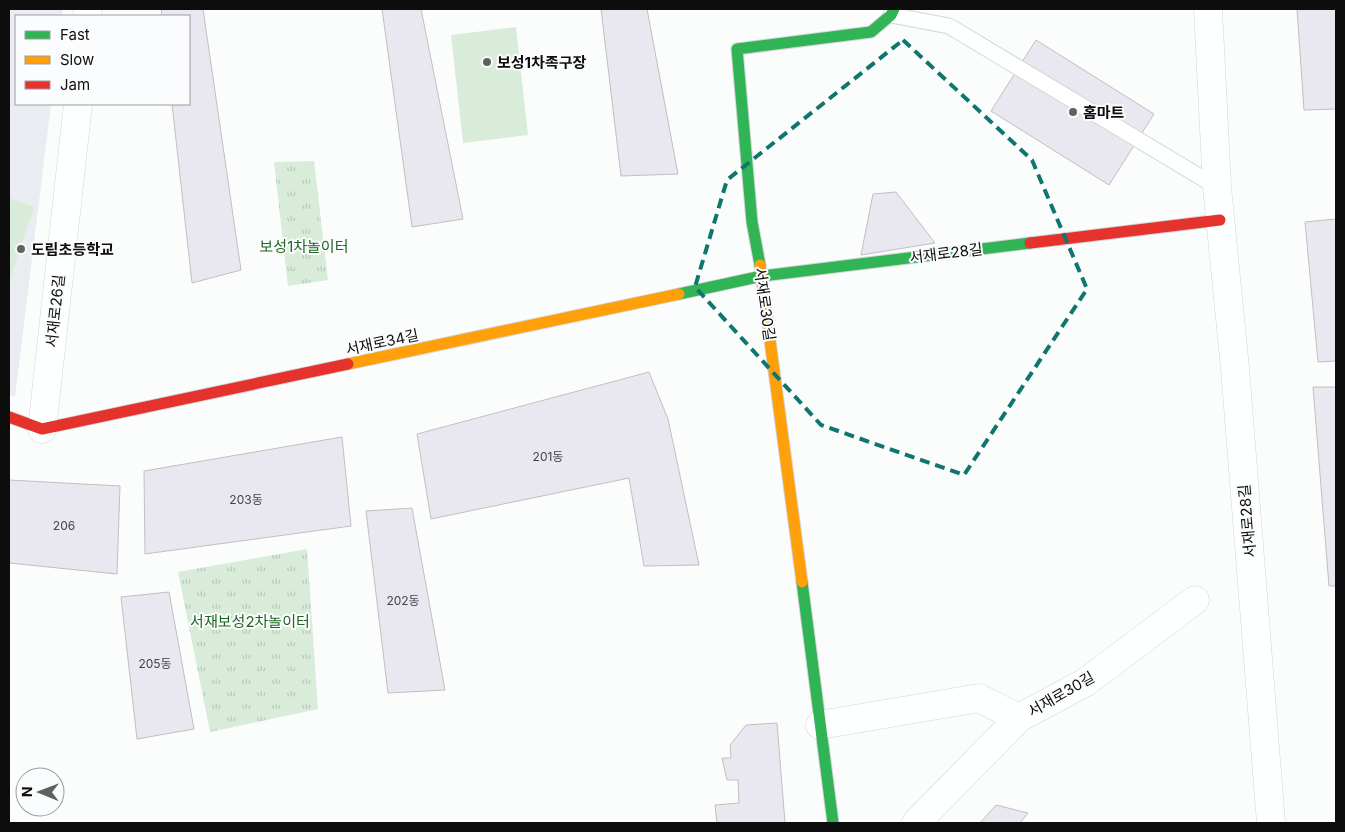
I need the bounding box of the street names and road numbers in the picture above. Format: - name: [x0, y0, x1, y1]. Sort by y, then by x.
- street label: 서재로28길: [908, 239, 984, 267]
- street label: 서재로30길: [750, 266, 780, 342]
- street label: 서재로26길: [42, 273, 68, 349]
- street label: 서재로34길: [344, 325, 420, 359]
- street label: 서재로28길: [1234, 483, 1260, 559]
- street label: 서재로30길: [1024, 667, 1098, 721]

